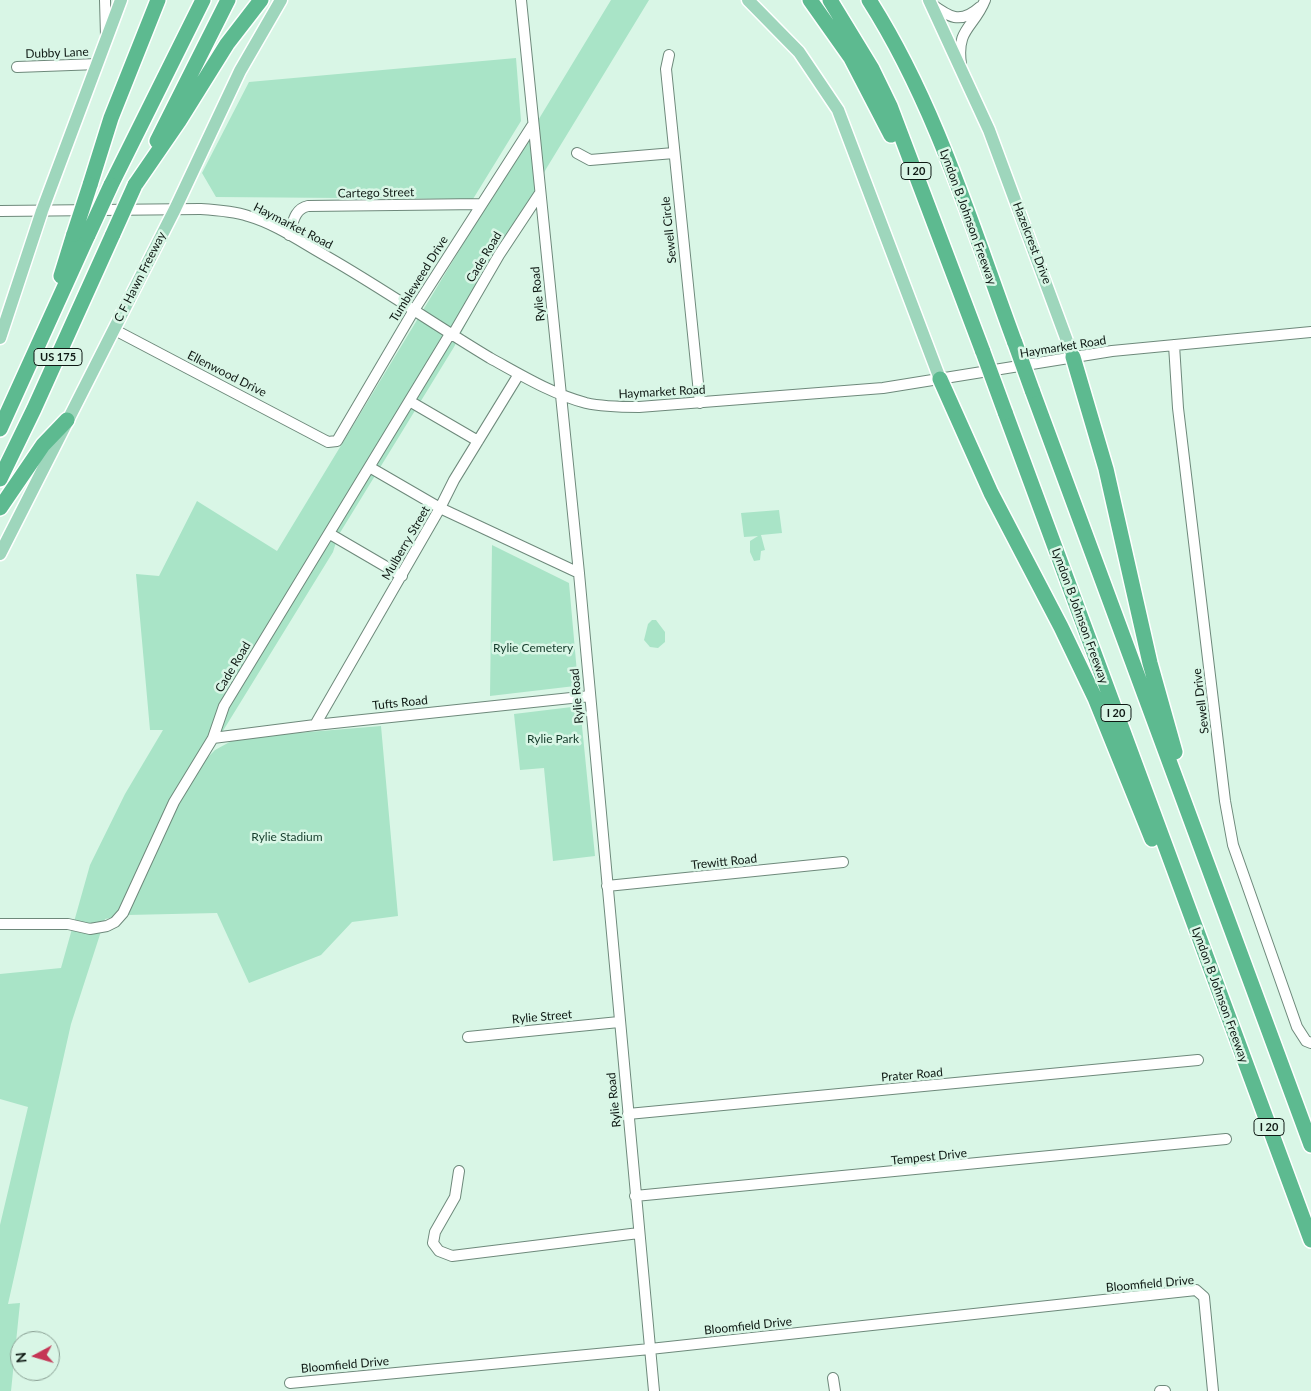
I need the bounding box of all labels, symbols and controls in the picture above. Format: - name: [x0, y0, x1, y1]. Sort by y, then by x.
- street label: Dubby Lane: [25, 45, 89, 61]
- street label: Lyndon B Johnson Freeway: [937, 147, 999, 287]
- road number: I 20: [901, 162, 931, 180]
- street label: Cartego Street: [338, 185, 414, 201]
- street label: Sewell Circle: [658, 196, 680, 264]
- street label: Haymarket Road: [251, 200, 335, 252]
- street label: Hazelcrest Drive: [1010, 200, 1054, 286]
- street label: C F Hawn Freeway: [111, 229, 169, 325]
- street label: Cade Road: [463, 229, 505, 285]
- street label: Tumbleweed Drive: [387, 233, 451, 325]
- street label: Rylie Road: [528, 266, 548, 322]
- street label: Haymarket Road: [1019, 333, 1107, 361]
- road number: US 175: [34, 348, 82, 366]
- street label: Ellenwood Drive: [185, 348, 269, 400]
- street label: Haymarket Road: [618, 383, 706, 401]
- street label: Mulberry Street: [379, 503, 433, 583]
- street label: Lyndon B Johnson Freeway: [1049, 546, 1111, 686]
- street label: Cade Road: [212, 639, 254, 695]
- park label: Rylie Cemetery: [493, 641, 573, 655]
- street label: Sewell Drive: [1190, 667, 1212, 735]
- street label: Rylie Road: [567, 668, 587, 724]
- street label: Tufts Road: [372, 693, 428, 713]
- road number: I 20: [1101, 704, 1131, 721]
- park label: Rylie Park: [527, 732, 579, 746]
- park label: Rylie Stadium: [251, 830, 323, 844]
- street label: Trewitt Road: [690, 851, 758, 873]
- street label: Lyndon B Johnson Freeway: [1189, 925, 1251, 1065]
- street label: Rylie Street: [511, 1007, 573, 1027]
- street label: Prater Road: [881, 1065, 943, 1085]
- street label: Rylie Road: [604, 1072, 624, 1128]
- road number: I 20: [1254, 1118, 1284, 1136]
- street label: Tempest Drive: [890, 1146, 968, 1168]
- street label: Bloomfield Drive: [1105, 1273, 1195, 1295]
- street label: Bloomfield Drive: [703, 1314, 793, 1338]
- north arrow: [10, 1331, 60, 1381]
- text: N: [12, 1351, 30, 1364]
- street label: Bloomfield Drive: [300, 1354, 390, 1376]

